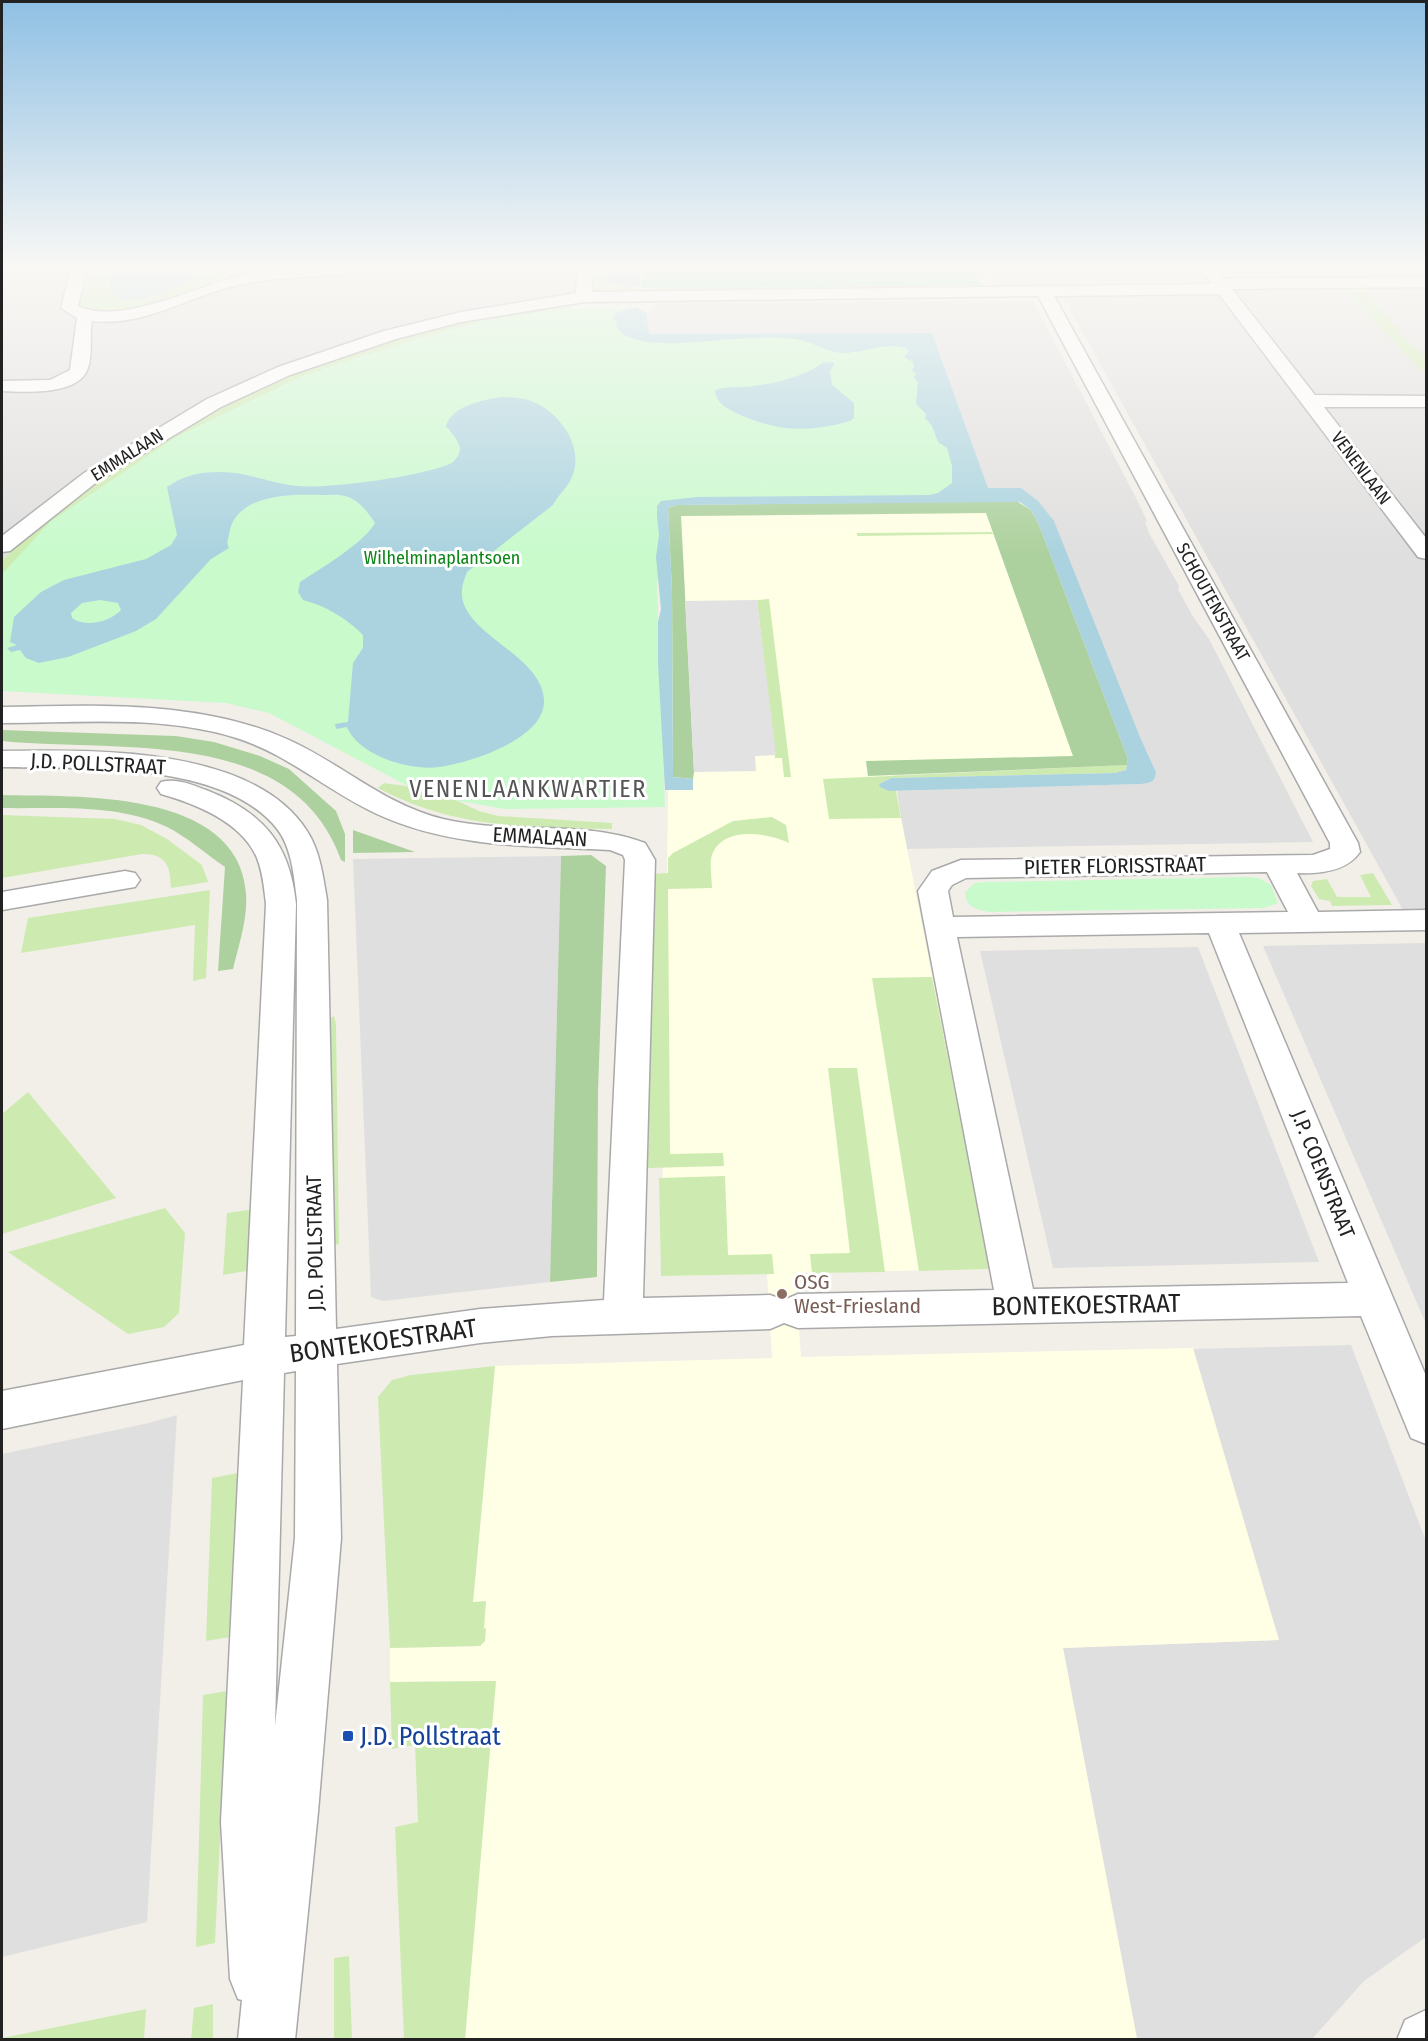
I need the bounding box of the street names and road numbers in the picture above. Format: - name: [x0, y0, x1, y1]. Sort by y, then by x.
- street label: EMMALAAN: [87, 424, 167, 486]
- street label: VENENLAAN: [1326, 427, 1396, 509]
- street label: SCHOUTENSTRAAT: [1171, 539, 1255, 665]
- street label: J.D. POLLSTRAAT: [30, 747, 167, 781]
- street label: EMMALAAN: [492, 822, 588, 852]
- street label: PIETER FLORISSTRAAT: [1024, 851, 1207, 881]
- street label: J.P. COENSTRAAT: [1285, 1106, 1361, 1242]
- street label: J.D. POLLSTRAAT: [301, 1175, 329, 1311]
- street label: BONTEKOESTRAAT: [991, 1288, 1181, 1322]
- street label: BONTEKOESTRAAT: [287, 1313, 479, 1369]

